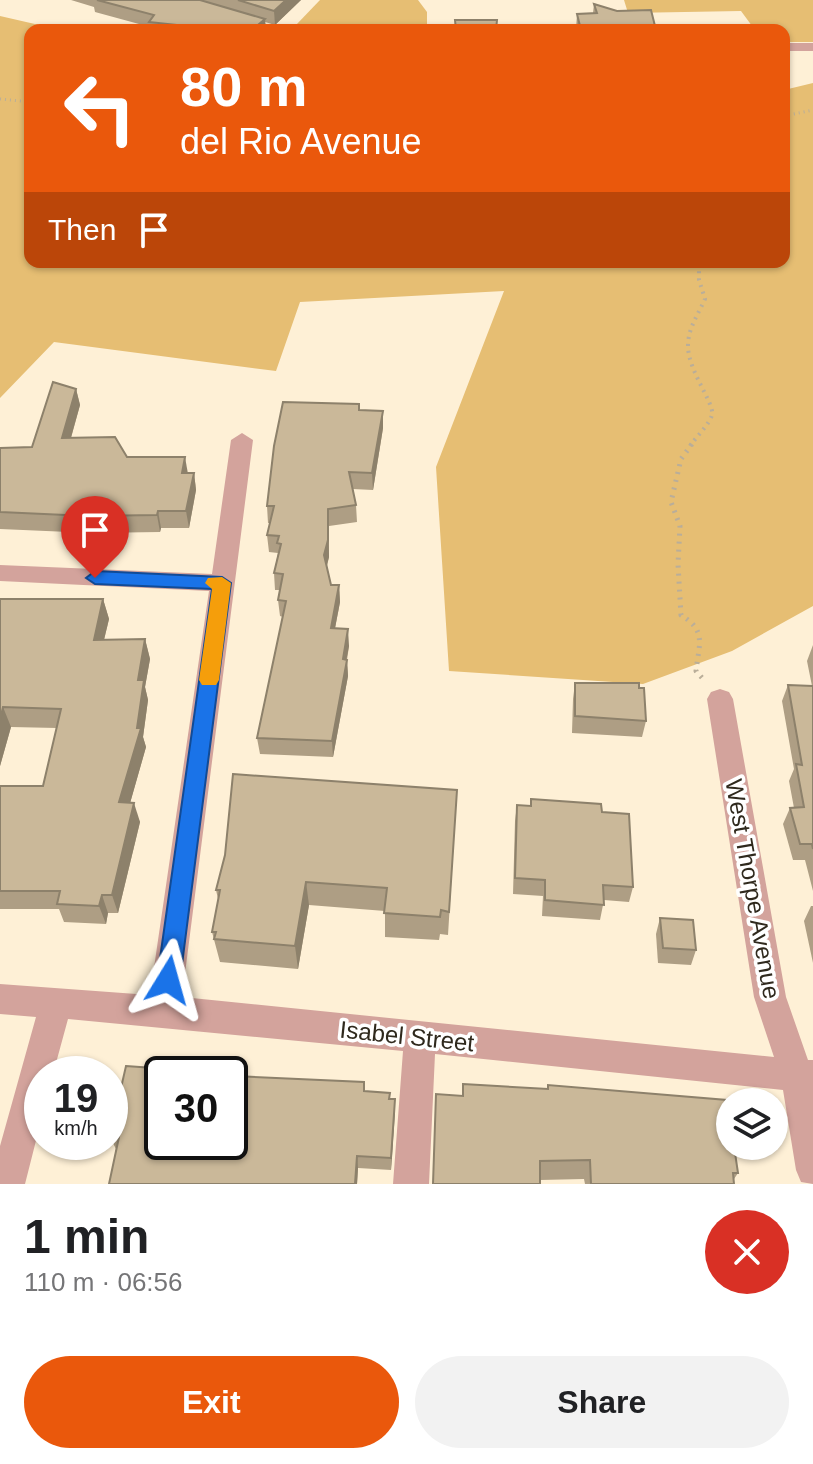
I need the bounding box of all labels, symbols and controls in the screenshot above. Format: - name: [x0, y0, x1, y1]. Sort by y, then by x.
- text: 80 m: [180, 55, 308, 118]
- icon: left: [48, 56, 152, 160]
- text: del Rio Avenue: [180, 121, 422, 162]
- icon: arrive: [132, 208, 176, 252]
- text: Then: [48, 213, 116, 246]
- pin: [61, 496, 129, 578]
- icon: arrive: [73, 508, 117, 552]
- street label: West Thorpe Avenue: [720, 777, 786, 1001]
- position arrow: [126, 938, 210, 1022]
- street label: Isabel Street: [339, 1016, 476, 1057]
- speed limit sign: 30: [144, 1056, 248, 1160]
- text: 19: [54, 1076, 98, 1120]
- map controls: [716, 1088, 788, 1160]
- button: layers: [716, 1088, 788, 1160]
- text: km/h: [54, 1117, 98, 1139]
- text: 1 min: [24, 1210, 149, 1263]
- button: close: [705, 1210, 789, 1294]
- text: 110 m · 06:56: [24, 1267, 183, 1297]
- button: Exit: [24, 1356, 399, 1448]
- button: Share: [415, 1356, 789, 1448]

